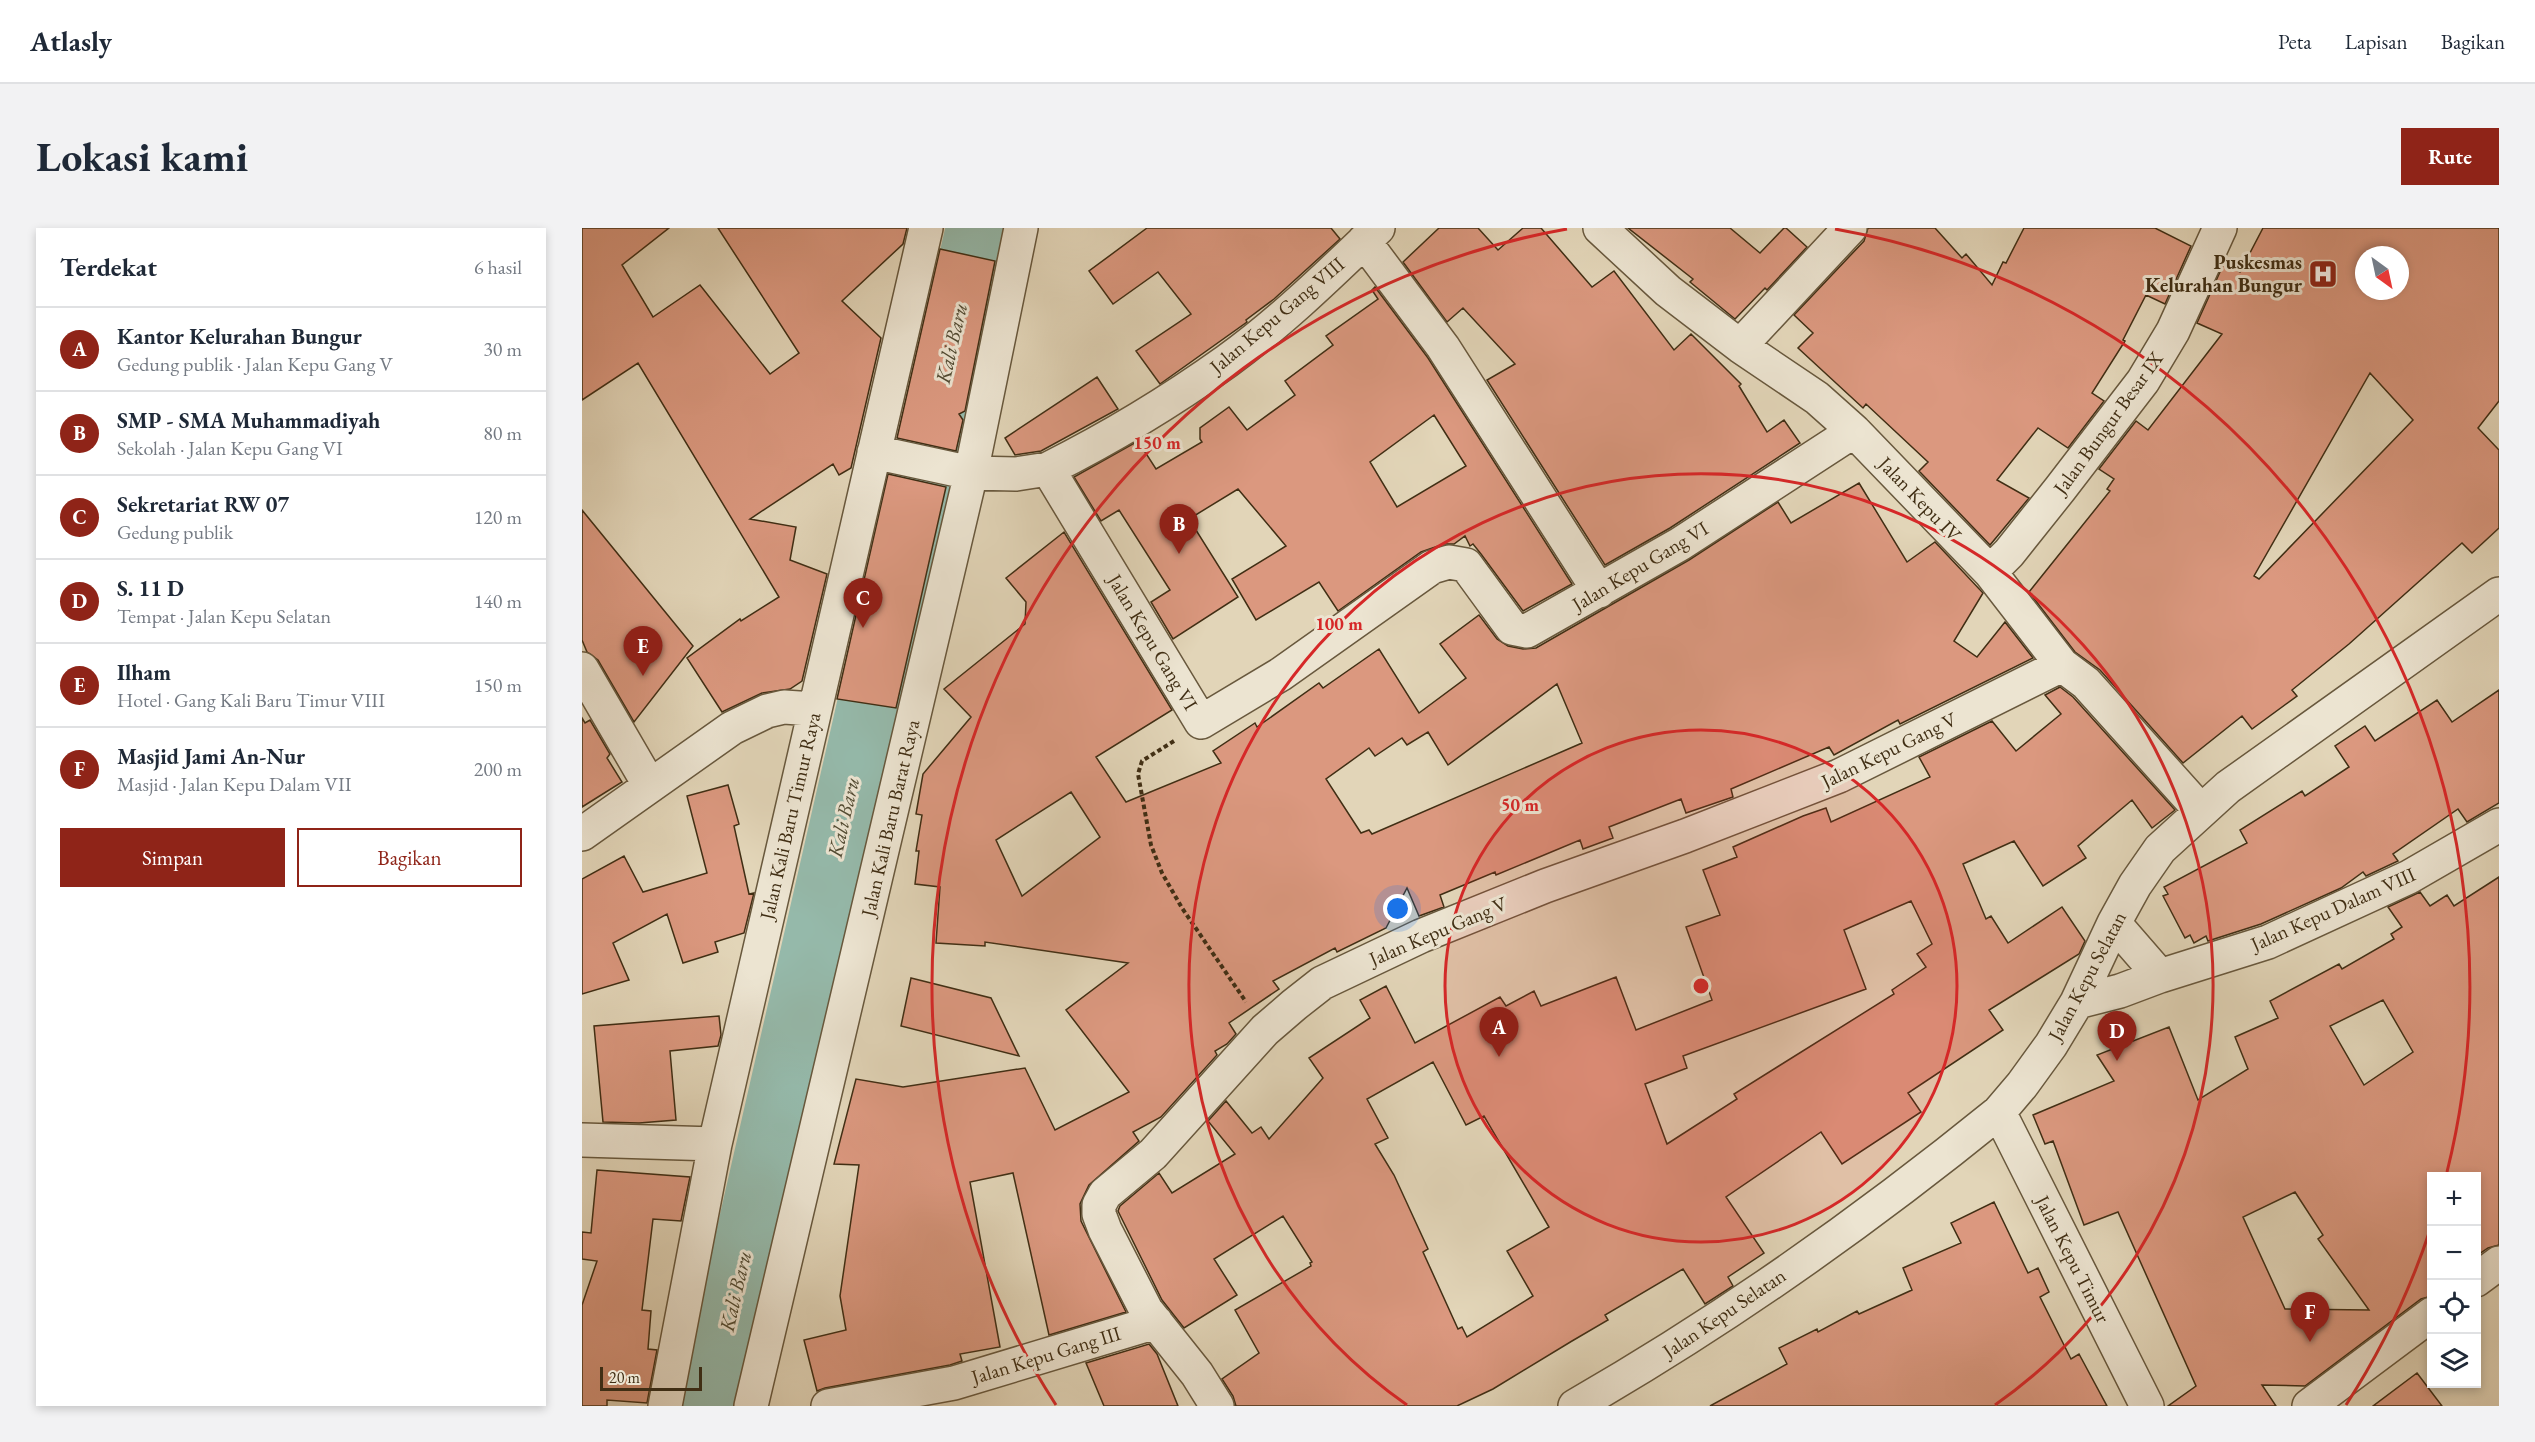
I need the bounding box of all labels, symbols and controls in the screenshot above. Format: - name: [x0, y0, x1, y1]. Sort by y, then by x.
- text: Atlasly: [30, 23, 112, 59]
- text: Peta: [2278, 28, 2312, 55]
- text: Lapisan: [2345, 28, 2408, 55]
- text: Bagikan: [2441, 28, 2505, 55]
- button: Rute: [2401, 128, 2499, 185]
- text: Lokasi kami: [36, 129, 248, 184]
- north arrow: [2355, 246, 2409, 300]
- place label: Puskesmas Kelurahan Bungur: [2145, 249, 2303, 298]
- text: Terdekat: [60, 250, 157, 284]
- street label: Jalan Kepu Gang VIII: [1203, 251, 1350, 380]
- text: 6 hasil: [474, 254, 522, 280]
- hospital icon: Puskesmas Kelurahan Bungur: [2307, 258, 2339, 290]
- water label: Kali Baru: [928, 300, 973, 387]
- text: Kantor Kelurahan Bungur: [117, 322, 362, 351]
- text: A: [72, 336, 87, 362]
- text: 30 m: [483, 336, 522, 362]
- street label: Jalan Bungur Besar IX: [2046, 346, 2169, 501]
- text: Gedung publik · Jalan Kepu Gang V: [117, 351, 393, 377]
- text: SMP - SMA Muhammadiyah: [117, 406, 380, 435]
- text: B: [73, 420, 86, 446]
- text: 80 m: [483, 420, 522, 446]
- text: 150 m: [1133, 431, 1181, 454]
- text: Sekolah · Jalan Kepu Gang VI: [117, 435, 343, 461]
- street label: Jalan Kepu IV: [1872, 449, 1967, 548]
- text: Sekretariat RW 07: [117, 490, 289, 519]
- text: C: [72, 504, 87, 530]
- text: 120 m: [474, 504, 522, 530]
- pin: B: [1160, 504, 1198, 554]
- street label: Jalan Kepu Gang VI: [1565, 515, 1713, 618]
- text: Gedung publik: [117, 519, 233, 545]
- street label: Jalan Kepu Gang VI: [1101, 567, 1204, 715]
- text: S. 11 D: [117, 574, 184, 603]
- pin: C: [844, 578, 882, 628]
- text: D: [72, 588, 87, 614]
- text: 140 m: [474, 588, 522, 614]
- text: Tempat · Jalan Kepu Selatan: [117, 603, 331, 629]
- text: 100 m: [1315, 612, 1363, 635]
- pin: E: [624, 626, 662, 676]
- text: Ilham: [117, 658, 171, 687]
- text: E: [74, 672, 85, 698]
- text: 150 m: [474, 672, 522, 698]
- text: Hotel · Gang Kali Baru Timur VIII: [117, 687, 385, 713]
- street label: Jalan Kepu Gang V: [1815, 706, 1962, 795]
- street label: Jalan Kali Baru Timur Raya: [753, 710, 827, 924]
- street label: Jalan Kali Baru Barat Raya: [854, 717, 925, 921]
- text: Masjid Jami An-Nur: [117, 742, 305, 771]
- text: F: [74, 756, 85, 782]
- text: 200 m: [474, 756, 522, 782]
- text: Masjid · Jalan Kepu Dalam VII: [117, 771, 352, 797]
- water label: Kali Baru: [820, 774, 865, 861]
- text: 50 m: [1501, 793, 1539, 816]
- button: Simpan: [60, 828, 285, 887]
- button: Bagikan: [297, 828, 522, 887]
- street label: Jalan Kepu Dalam VIII: [2245, 861, 2420, 958]
- street label: Jalan Kepu Gang V: [1363, 890, 1512, 973]
- your location: [1383, 894, 1412, 923]
- street label: Jalan Kepu Selatan: [2041, 906, 2132, 1047]
- centre of rings: [1691, 976, 1711, 996]
- pin: A: [1480, 1008, 1518, 1057]
- pin: D: [2098, 1012, 2137, 1061]
- map controls: [2427, 1172, 2481, 1388]
- button: +: [2427, 1172, 2481, 1226]
- street label: Jalan Kepu Timur: [2029, 1189, 2116, 1327]
- button: −: [2427, 1226, 2481, 1280]
- water label: Kali Baru: [712, 1248, 757, 1335]
- street label: Jalan Kepu Selatan: [1656, 1262, 1791, 1365]
- button: locate: [2427, 1280, 2481, 1334]
- pin: F: [2290, 1292, 2330, 1342]
- street label: Jalan Kepu Gang III: [966, 1320, 1124, 1391]
- button: layers: [2427, 1334, 2481, 1388]
- scale bar: [600, 1364, 702, 1392]
- text: 20 m: [609, 1367, 640, 1388]

